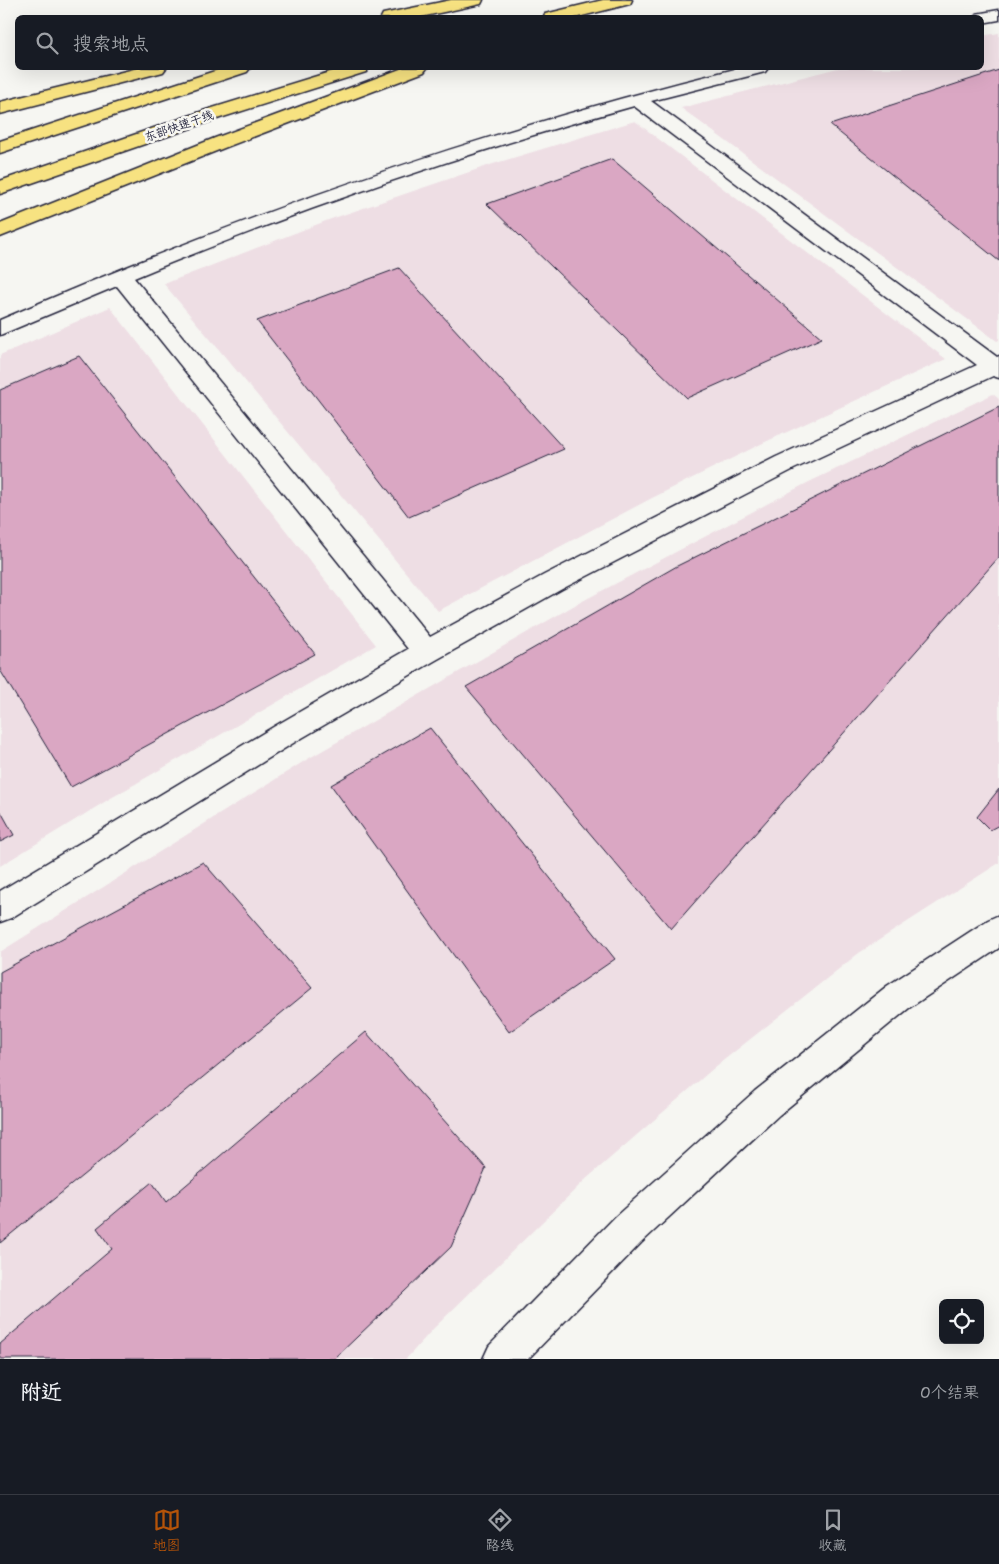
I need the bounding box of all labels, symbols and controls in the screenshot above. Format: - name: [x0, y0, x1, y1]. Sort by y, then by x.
- search box: [15, 15, 984, 70]
- icon: search: [33, 29, 61, 57]
- text: 搜索地点: [73, 31, 149, 56]
- street label: 东部快速干线: [142, 107, 216, 145]
- map controls: [939, 1299, 984, 1344]
- button: locate: [939, 1299, 984, 1344]
- text: 附近: [20, 1378, 62, 1406]
- text: 0个结果: [920, 1382, 979, 1403]
- tab: 地图: [153, 1506, 181, 1554]
- tab: 路线: [486, 1506, 514, 1554]
- tab: 收藏: [819, 1506, 847, 1554]

